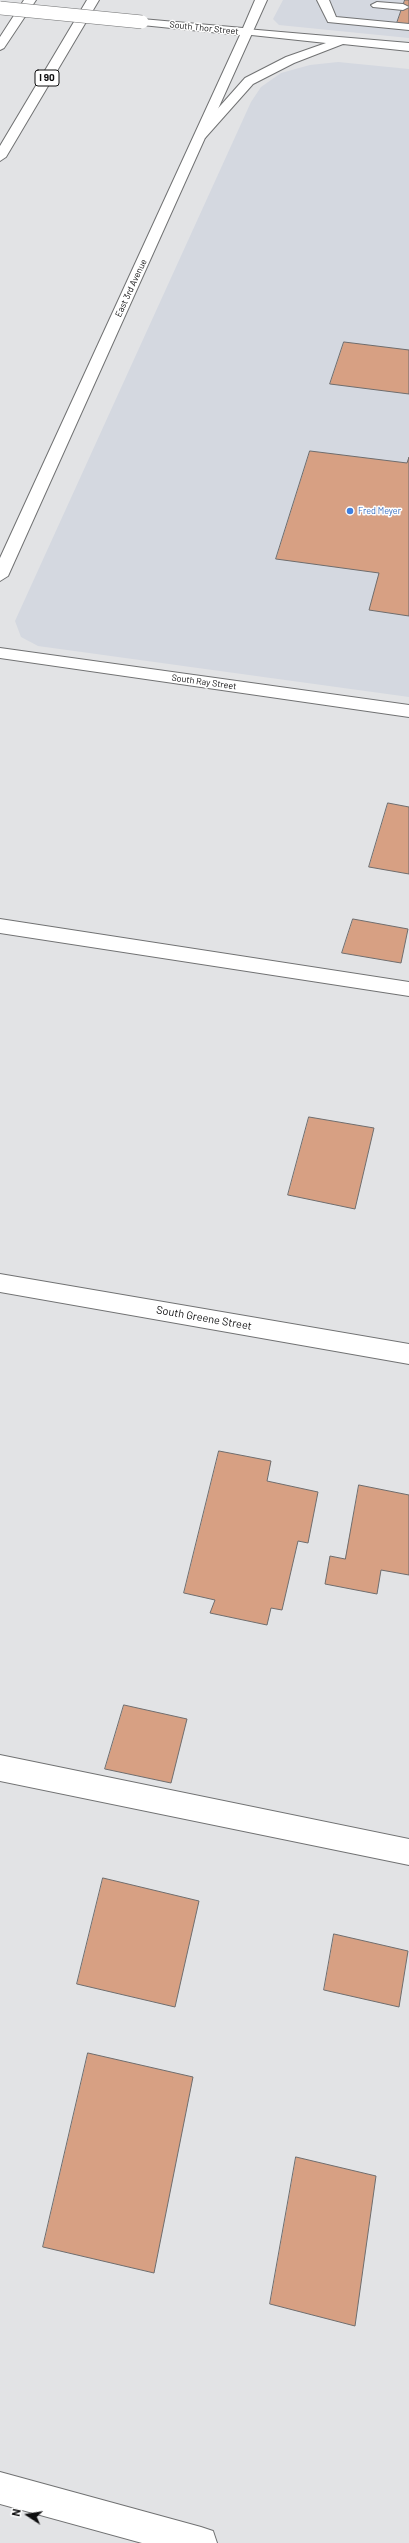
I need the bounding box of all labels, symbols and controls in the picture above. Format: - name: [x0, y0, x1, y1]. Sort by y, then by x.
- street label: South Thor Street: [169, 19, 239, 37]
- road number: I 90: [35, 70, 59, 86]
- street label: East 3rd Avenue: [113, 257, 149, 319]
- marker: Fred Meyer: [345, 506, 355, 516]
- place label: Fred Meyer: [358, 506, 401, 516]
- street label: South Ray Street: [171, 672, 237, 692]
- street label: South Greene Street: [155, 1303, 253, 1333]
- north arrow: [8, 2495, 48, 2535]
- text: N: [9, 2507, 23, 2517]

